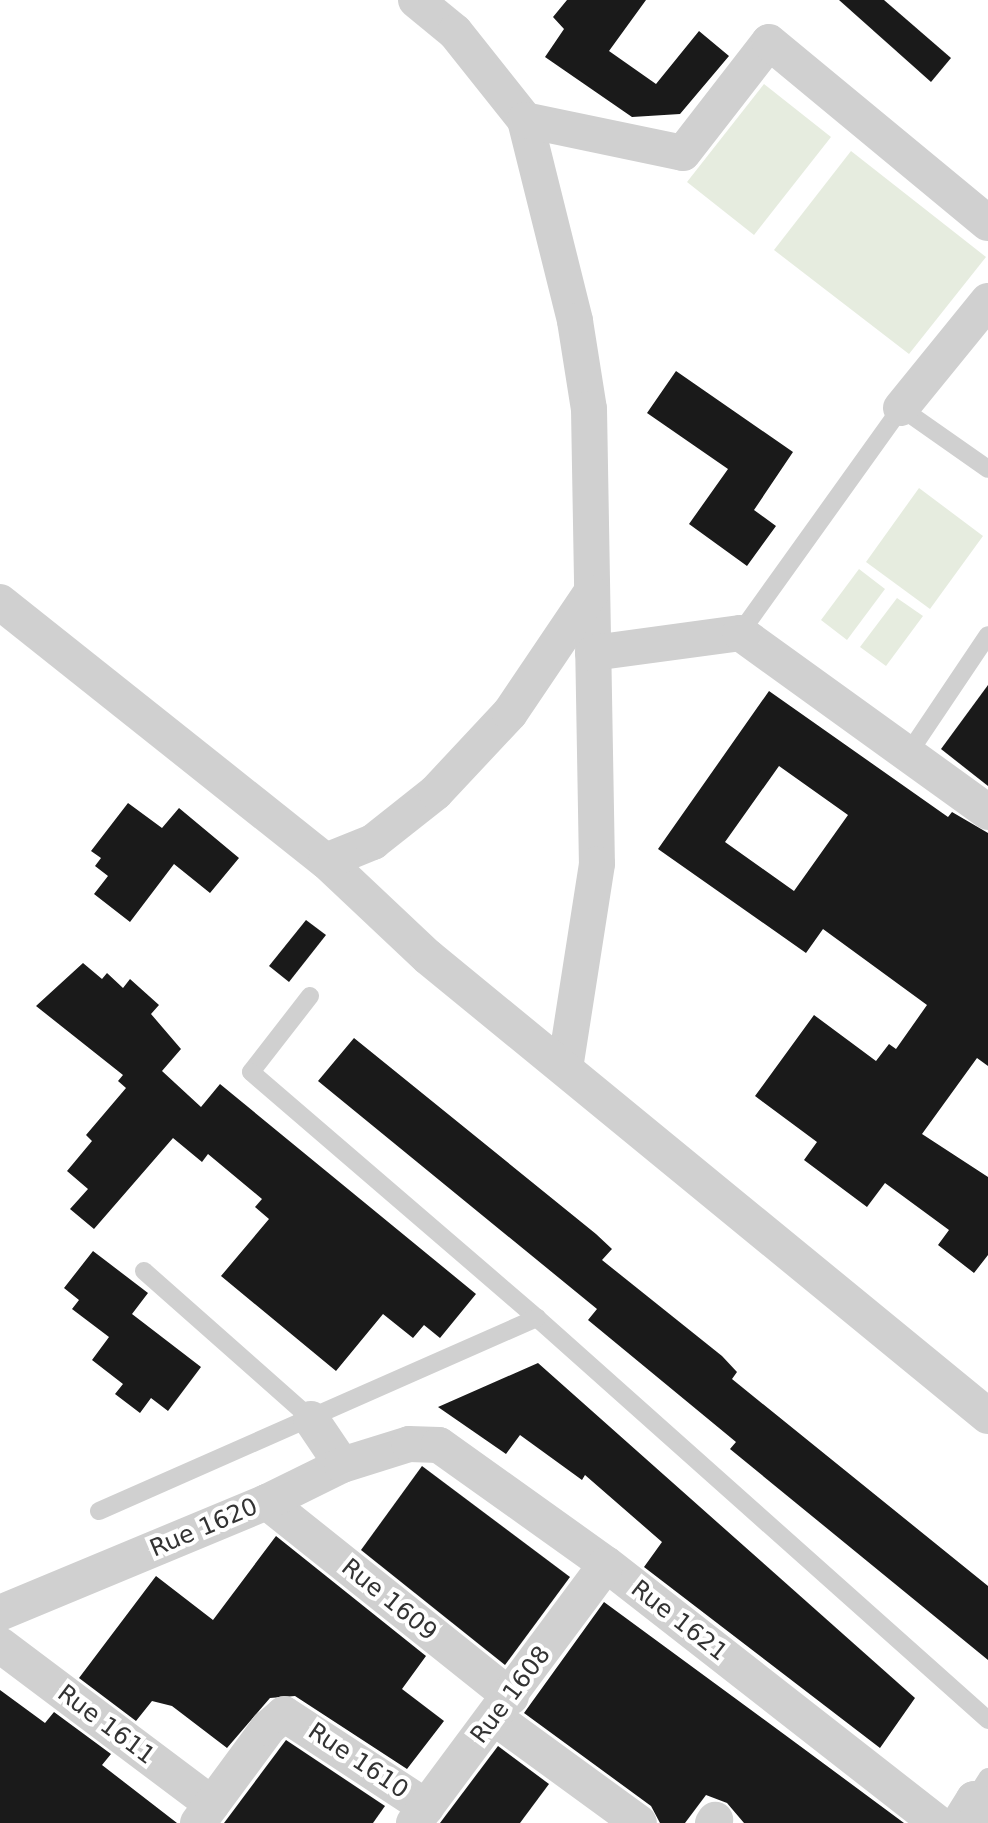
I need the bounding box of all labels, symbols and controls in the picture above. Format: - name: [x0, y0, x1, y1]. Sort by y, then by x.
- street label: Rue 1620: [146, 1492, 262, 1564]
- street label: Rue 1609: [336, 1553, 442, 1647]
- street label: Rue 1621: [625, 1574, 733, 1668]
- street label: Rue 1608: [465, 1641, 557, 1749]
- street label: Rue 1611: [52, 1679, 160, 1771]
- street label: Rue 1610: [303, 1717, 413, 1805]

